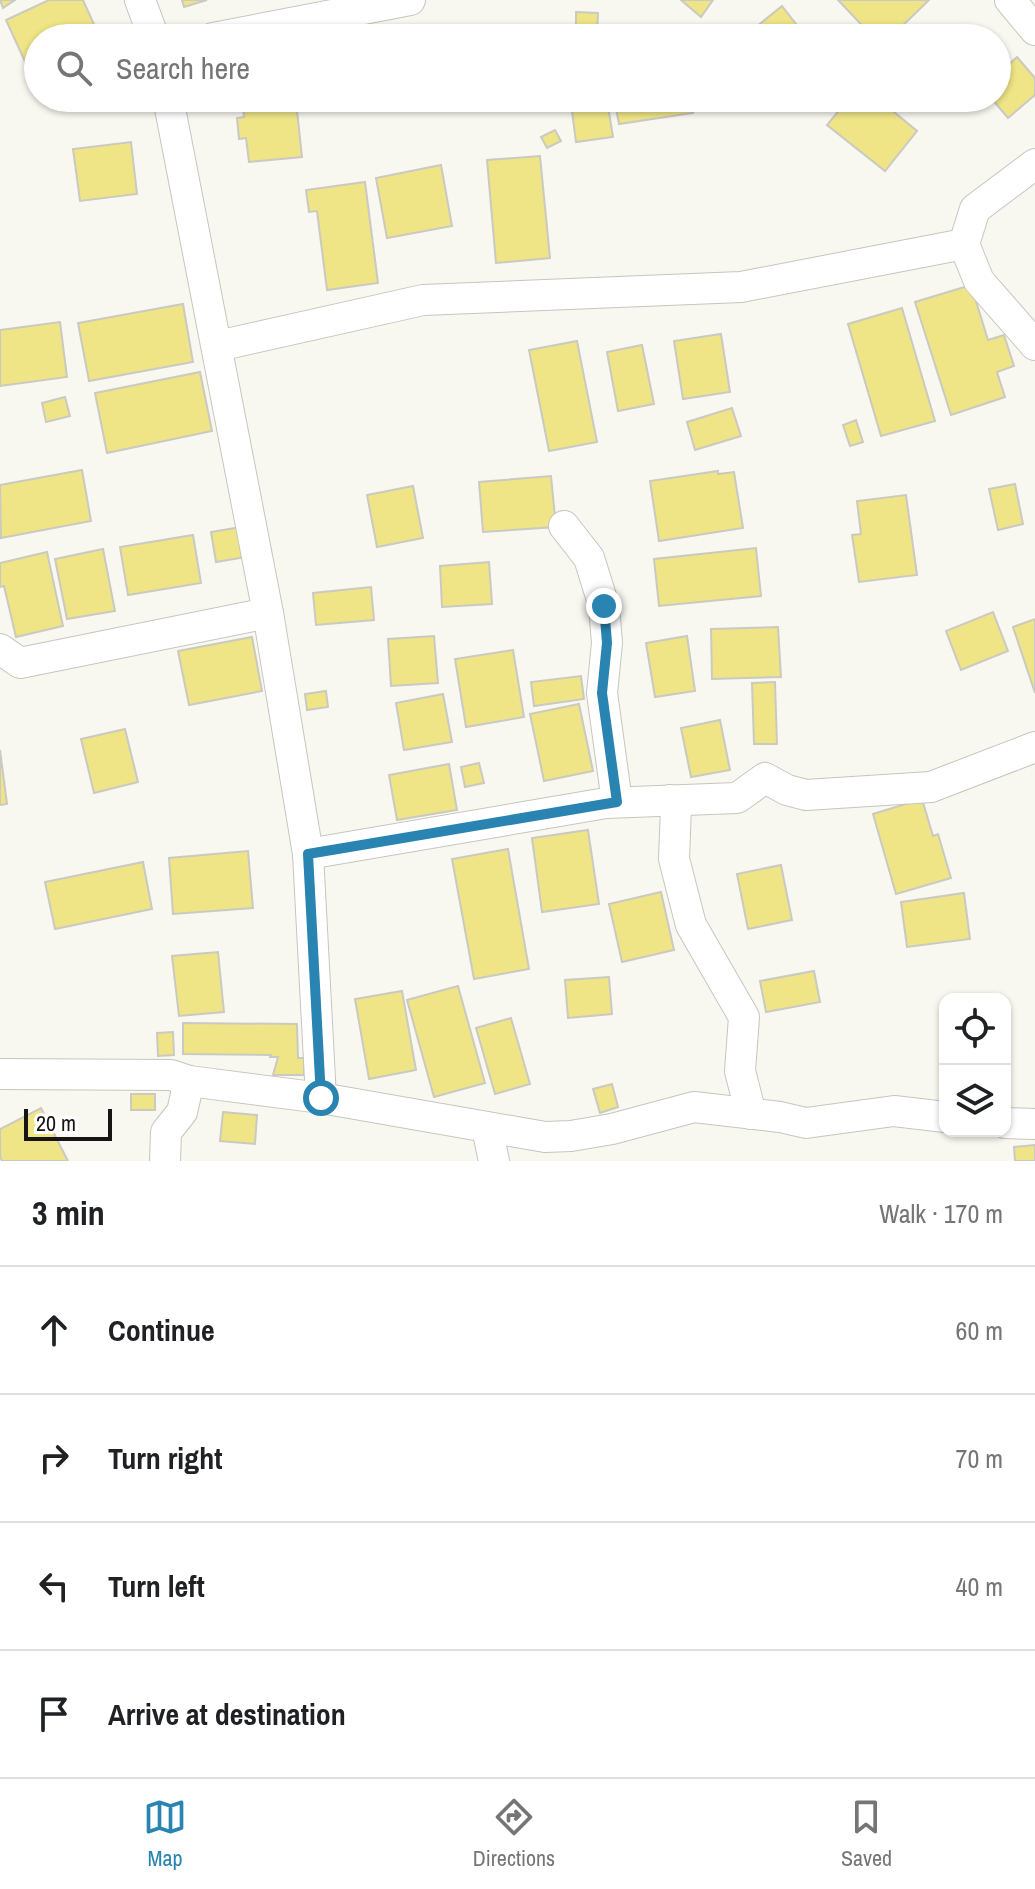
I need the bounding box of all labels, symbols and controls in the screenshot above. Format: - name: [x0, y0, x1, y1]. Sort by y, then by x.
- search box: [24, 24, 1011, 112]
- icon: search: [52, 46, 96, 90]
- text: Search here: [116, 48, 250, 88]
- route end: [586, 588, 622, 624]
- map controls: [939, 993, 1011, 1137]
- button: locate: [939, 993, 1011, 1065]
- button: layers: [939, 1065, 1011, 1137]
- route start: [303, 1080, 339, 1116]
- scale bar: [24, 1105, 112, 1141]
- text: 20 m: [36, 1108, 76, 1138]
- text: 3 min: [32, 1190, 105, 1236]
- text: Walk · 170 m: [879, 1196, 1003, 1231]
- icon: ahead: [32, 1308, 76, 1352]
- text: Continue: [108, 1310, 215, 1350]
- text: 60 m: [956, 1313, 1003, 1348]
- icon: right: [32, 1436, 76, 1480]
- text: Turn right: [108, 1438, 222, 1478]
- text: 70 m: [956, 1441, 1003, 1476]
- icon: left: [32, 1564, 76, 1608]
- text: Turn left: [108, 1566, 205, 1606]
- text: 40 m: [956, 1569, 1003, 1604]
- icon: arrive: [32, 1692, 76, 1736]
- text: Arrive at destination: [108, 1694, 346, 1734]
- tab: Map: [143, 1795, 187, 1873]
- tab: Directions: [473, 1795, 555, 1873]
- tab: Saved: [841, 1795, 892, 1873]

